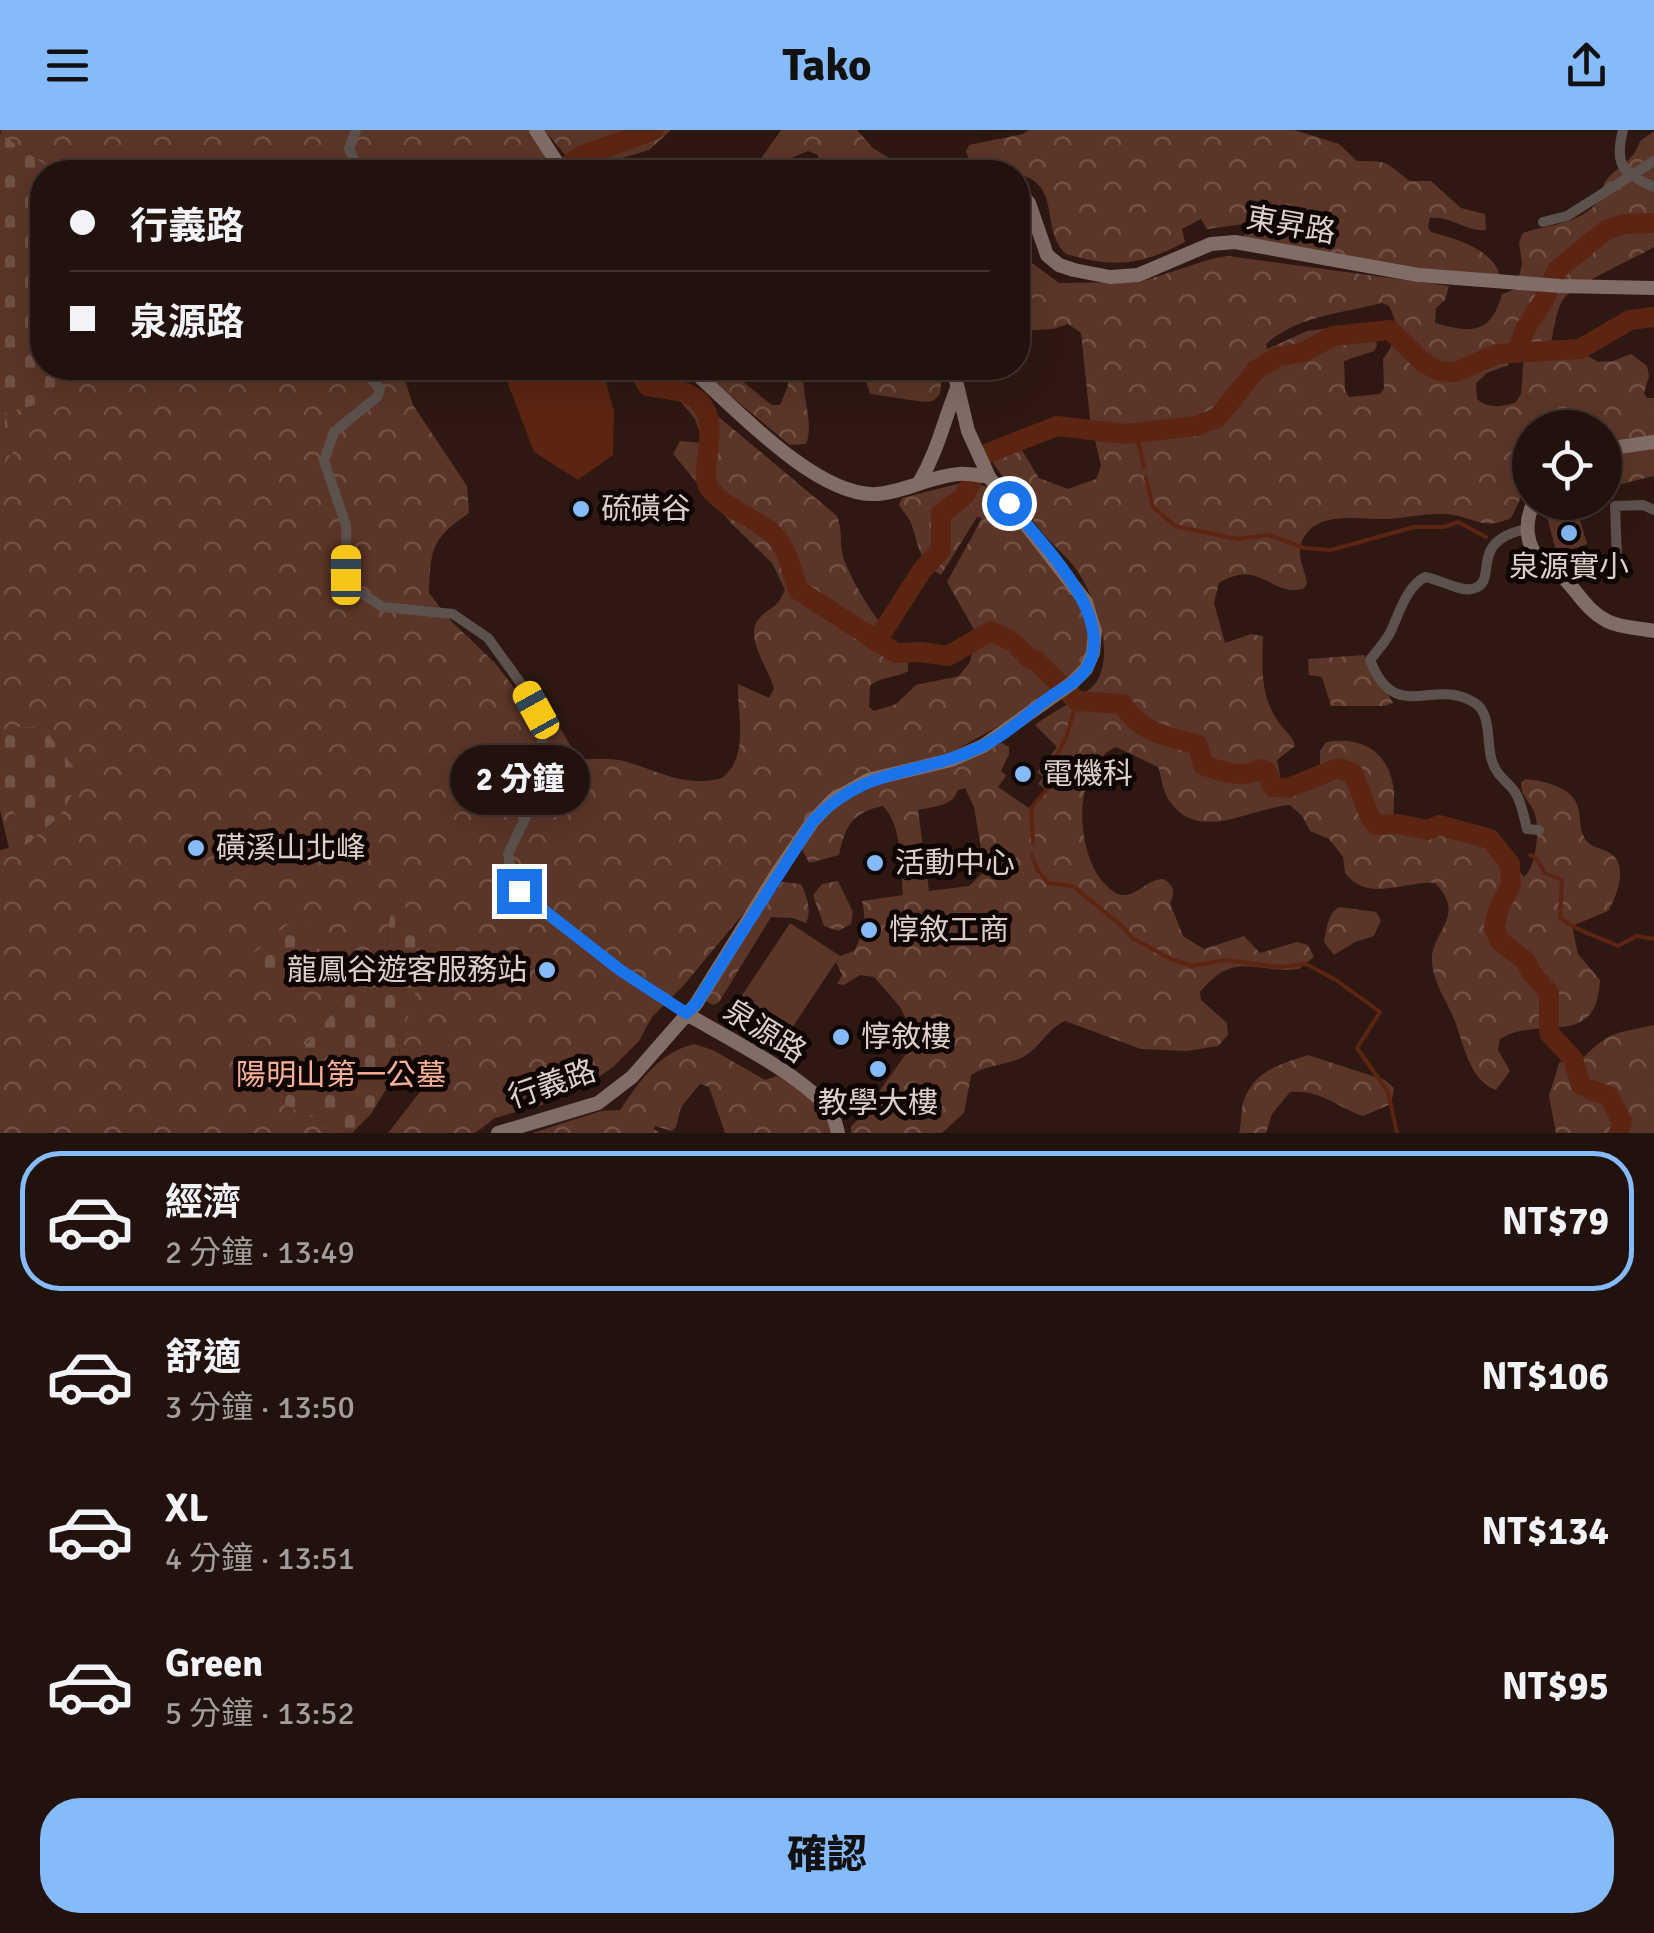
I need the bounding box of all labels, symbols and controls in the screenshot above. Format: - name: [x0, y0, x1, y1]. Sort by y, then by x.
- icon: menu: [40, 38, 95, 93]
- text: Tako: [782, 38, 872, 93]
- icon: share: [1559, 38, 1614, 93]
- street label: 東昇路: [1243, 199, 1338, 252]
- text: 行義路: [130, 203, 244, 250]
- text: 泉源路: [130, 299, 244, 346]
- map controls: [1512, 410, 1622, 520]
- button: locate: [1512, 410, 1622, 520]
- route start: [987, 481, 1032, 526]
- place label: 硫磺谷: [601, 491, 691, 528]
- marker: 硫磺谷: [570, 498, 592, 520]
- marker: 泉源實小: [1558, 522, 1580, 544]
- car: [331, 545, 361, 605]
- place label: 泉源實小: [1509, 549, 1629, 586]
- car: [508, 676, 564, 744]
- callout: 2 分鐘: [449, 746, 589, 816]
- place label: 電機科: [1043, 756, 1133, 793]
- text: 2 分鐘: [476, 760, 564, 799]
- marker: 電機科: [1012, 763, 1034, 785]
- place label: 磺溪山北峰: [216, 830, 366, 867]
- marker: 磺溪山北峰: [185, 837, 207, 859]
- place label: 活動中心: [895, 845, 1015, 882]
- marker: 活動中心: [864, 852, 886, 874]
- route end: [497, 869, 542, 914]
- place label: 惇敘工商: [889, 912, 1009, 949]
- marker: 惇敘工商: [858, 919, 880, 941]
- place label: 龍鳳谷遊客服務站: [287, 952, 527, 989]
- marker: 龍鳳谷遊客服務站: [536, 959, 558, 981]
- street label: 泉源路: [717, 992, 813, 1071]
- place label: 惇敘樓: [861, 1019, 951, 1056]
- marker: 惇敘樓: [830, 1026, 852, 1048]
- street label: 行義路: [504, 1052, 601, 1117]
- park label: 陽明山第一公墓: [236, 1057, 446, 1094]
- marker: 教學大樓: [867, 1058, 889, 1080]
- place label: 教學大樓: [818, 1085, 938, 1122]
- icon: car: [45, 1176, 135, 1266]
- text: 經濟: [165, 1179, 241, 1226]
- text: NT$79: [1502, 1198, 1609, 1245]
- text: 2 分鐘 · 13:49: [165, 1233, 355, 1272]
- icon: car: [45, 1331, 135, 1421]
- text: 舒適: [165, 1334, 241, 1381]
- text: NT$106: [1481, 1353, 1609, 1400]
- text: 3 分鐘 · 13:50: [165, 1388, 355, 1427]
- text: XL: [165, 1485, 208, 1532]
- icon: car: [45, 1486, 135, 1576]
- text: NT$134: [1481, 1508, 1609, 1555]
- text: 4 分鐘 · 13:51: [165, 1539, 355, 1578]
- text: Green: [165, 1640, 263, 1687]
- icon: car: [45, 1641, 135, 1731]
- text: NT$95: [1502, 1663, 1609, 1710]
- text: 5 分鐘 · 13:52: [165, 1694, 355, 1733]
- button: 確認: [40, 1798, 1614, 1913]

